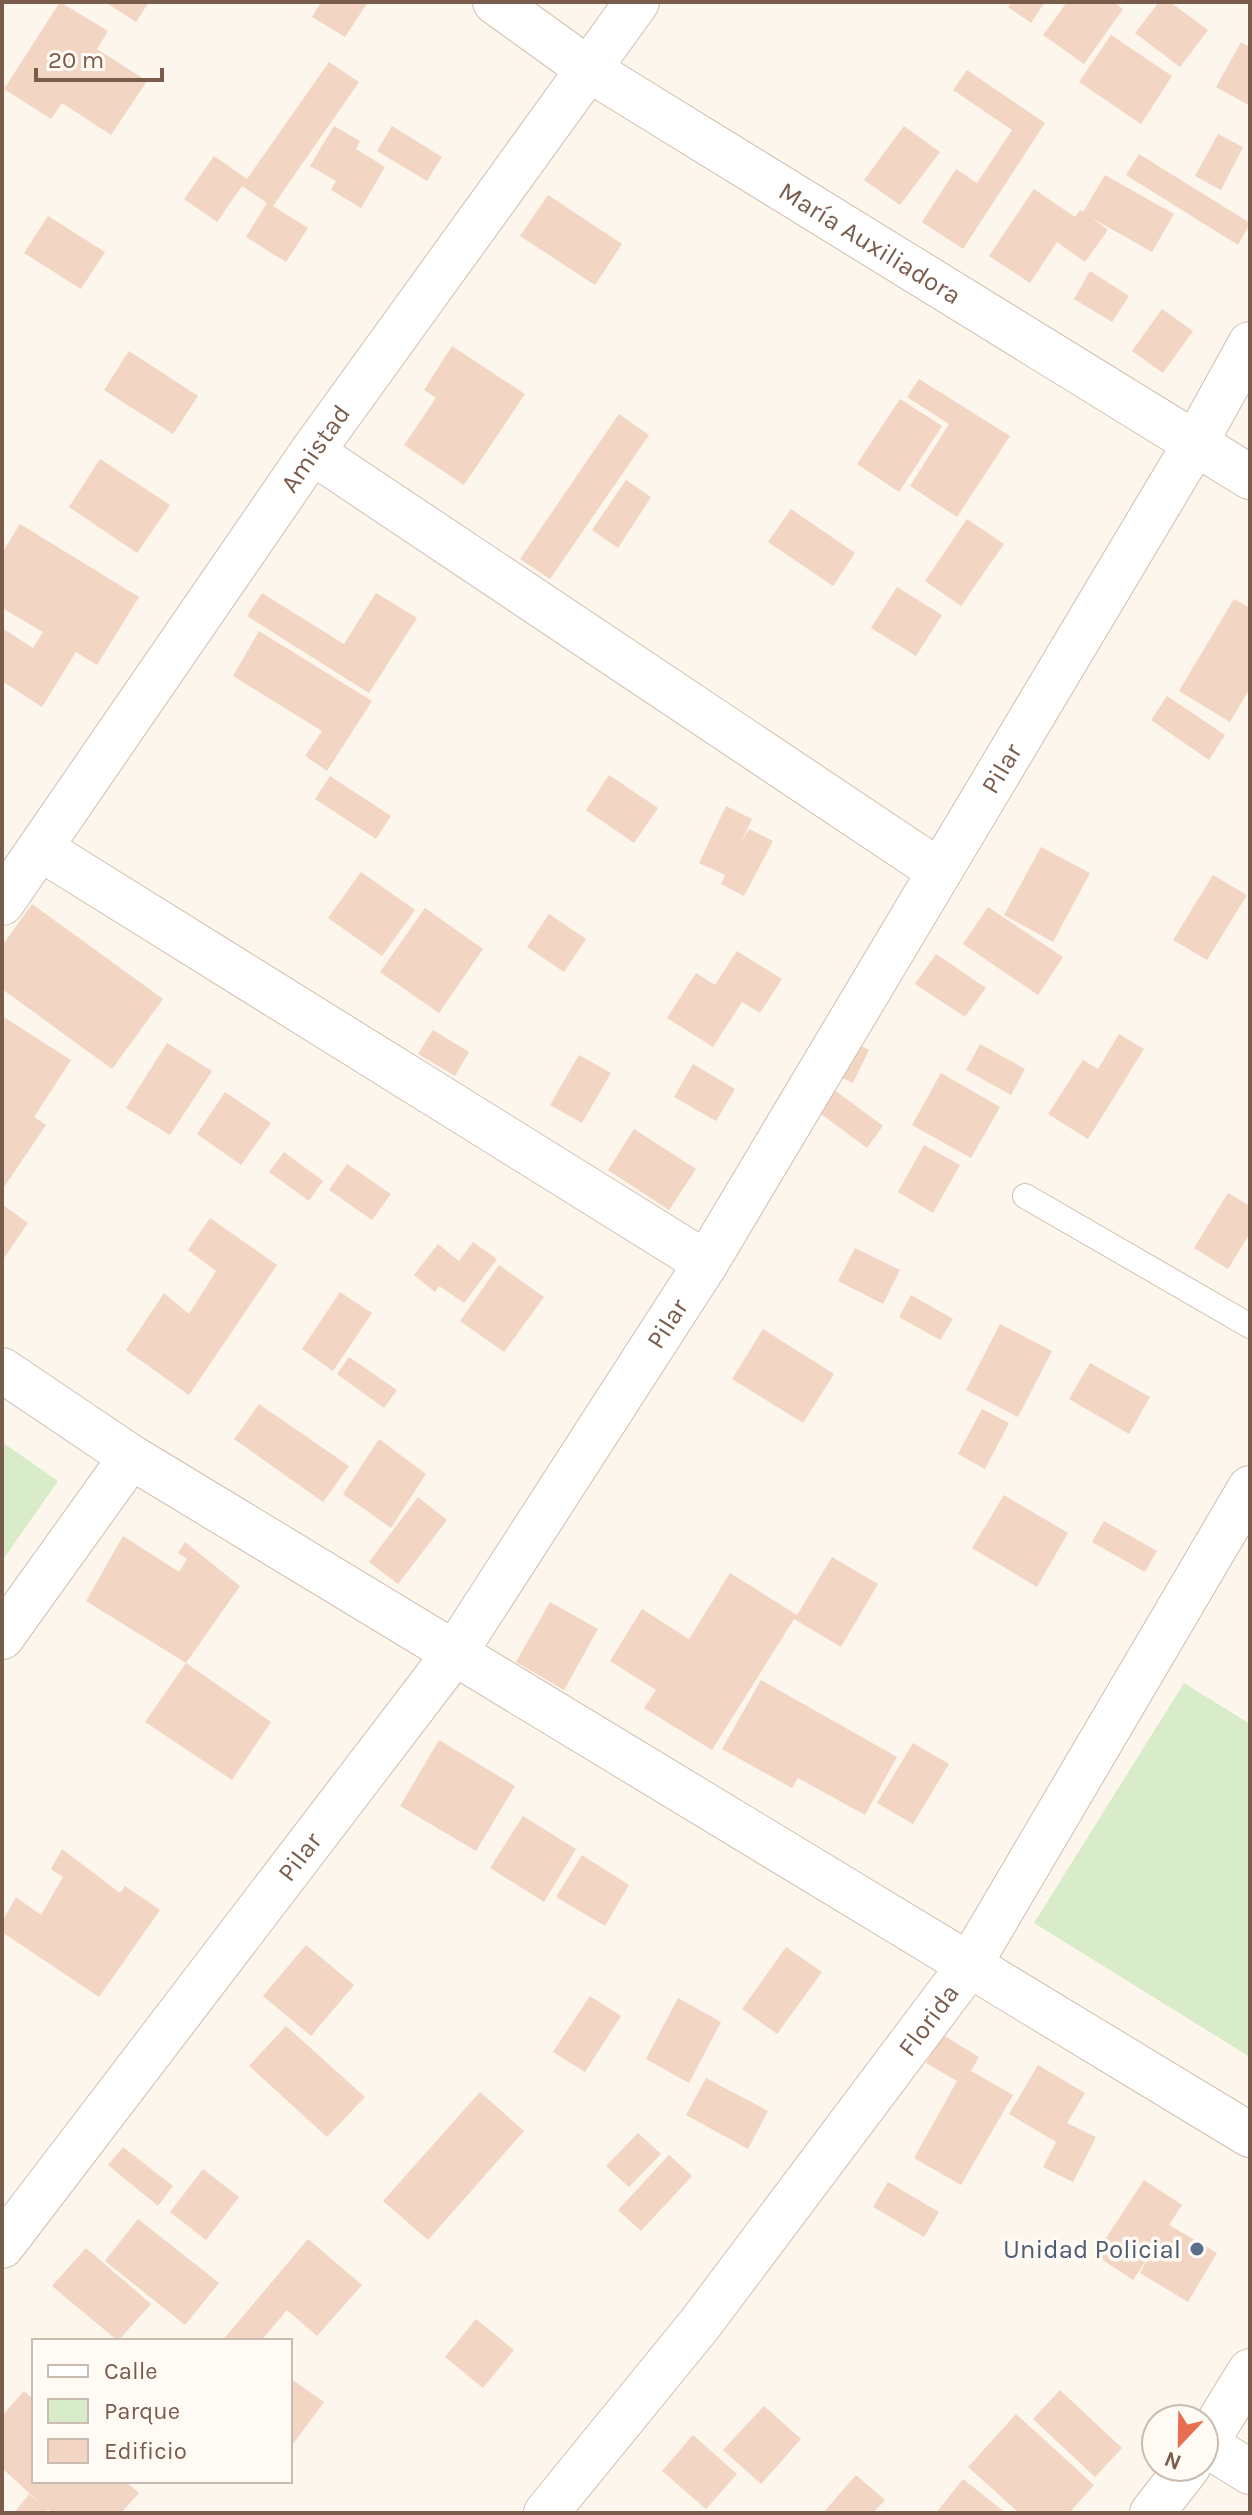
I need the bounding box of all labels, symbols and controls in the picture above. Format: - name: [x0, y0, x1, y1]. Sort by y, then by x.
- scale bar: [36, 32, 162, 82]
- text: 20 m: [48, 46, 104, 74]
- street label: María Auxiliadora: [773, 175, 967, 311]
- street label: Amistad: [274, 398, 357, 498]
- street label: Pilar: [974, 737, 1028, 799]
- street label: Pilar: [640, 1292, 695, 1354]
- street label: Pilar: [271, 1826, 328, 1887]
- street label: Florida: [891, 1978, 965, 2062]
- place label: Unidad Policial: [1003, 2234, 1181, 2265]
- marker: Unidad Policial: [1188, 2240, 1206, 2258]
- legend: [32, 2339, 292, 2483]
- text: Calle: [104, 2357, 158, 2385]
- text: Parque: [104, 2397, 180, 2425]
- north arrow: [1140, 2403, 1220, 2483]
- text: Edificio: [104, 2437, 187, 2465]
- text: N: [1161, 2446, 1185, 2476]

